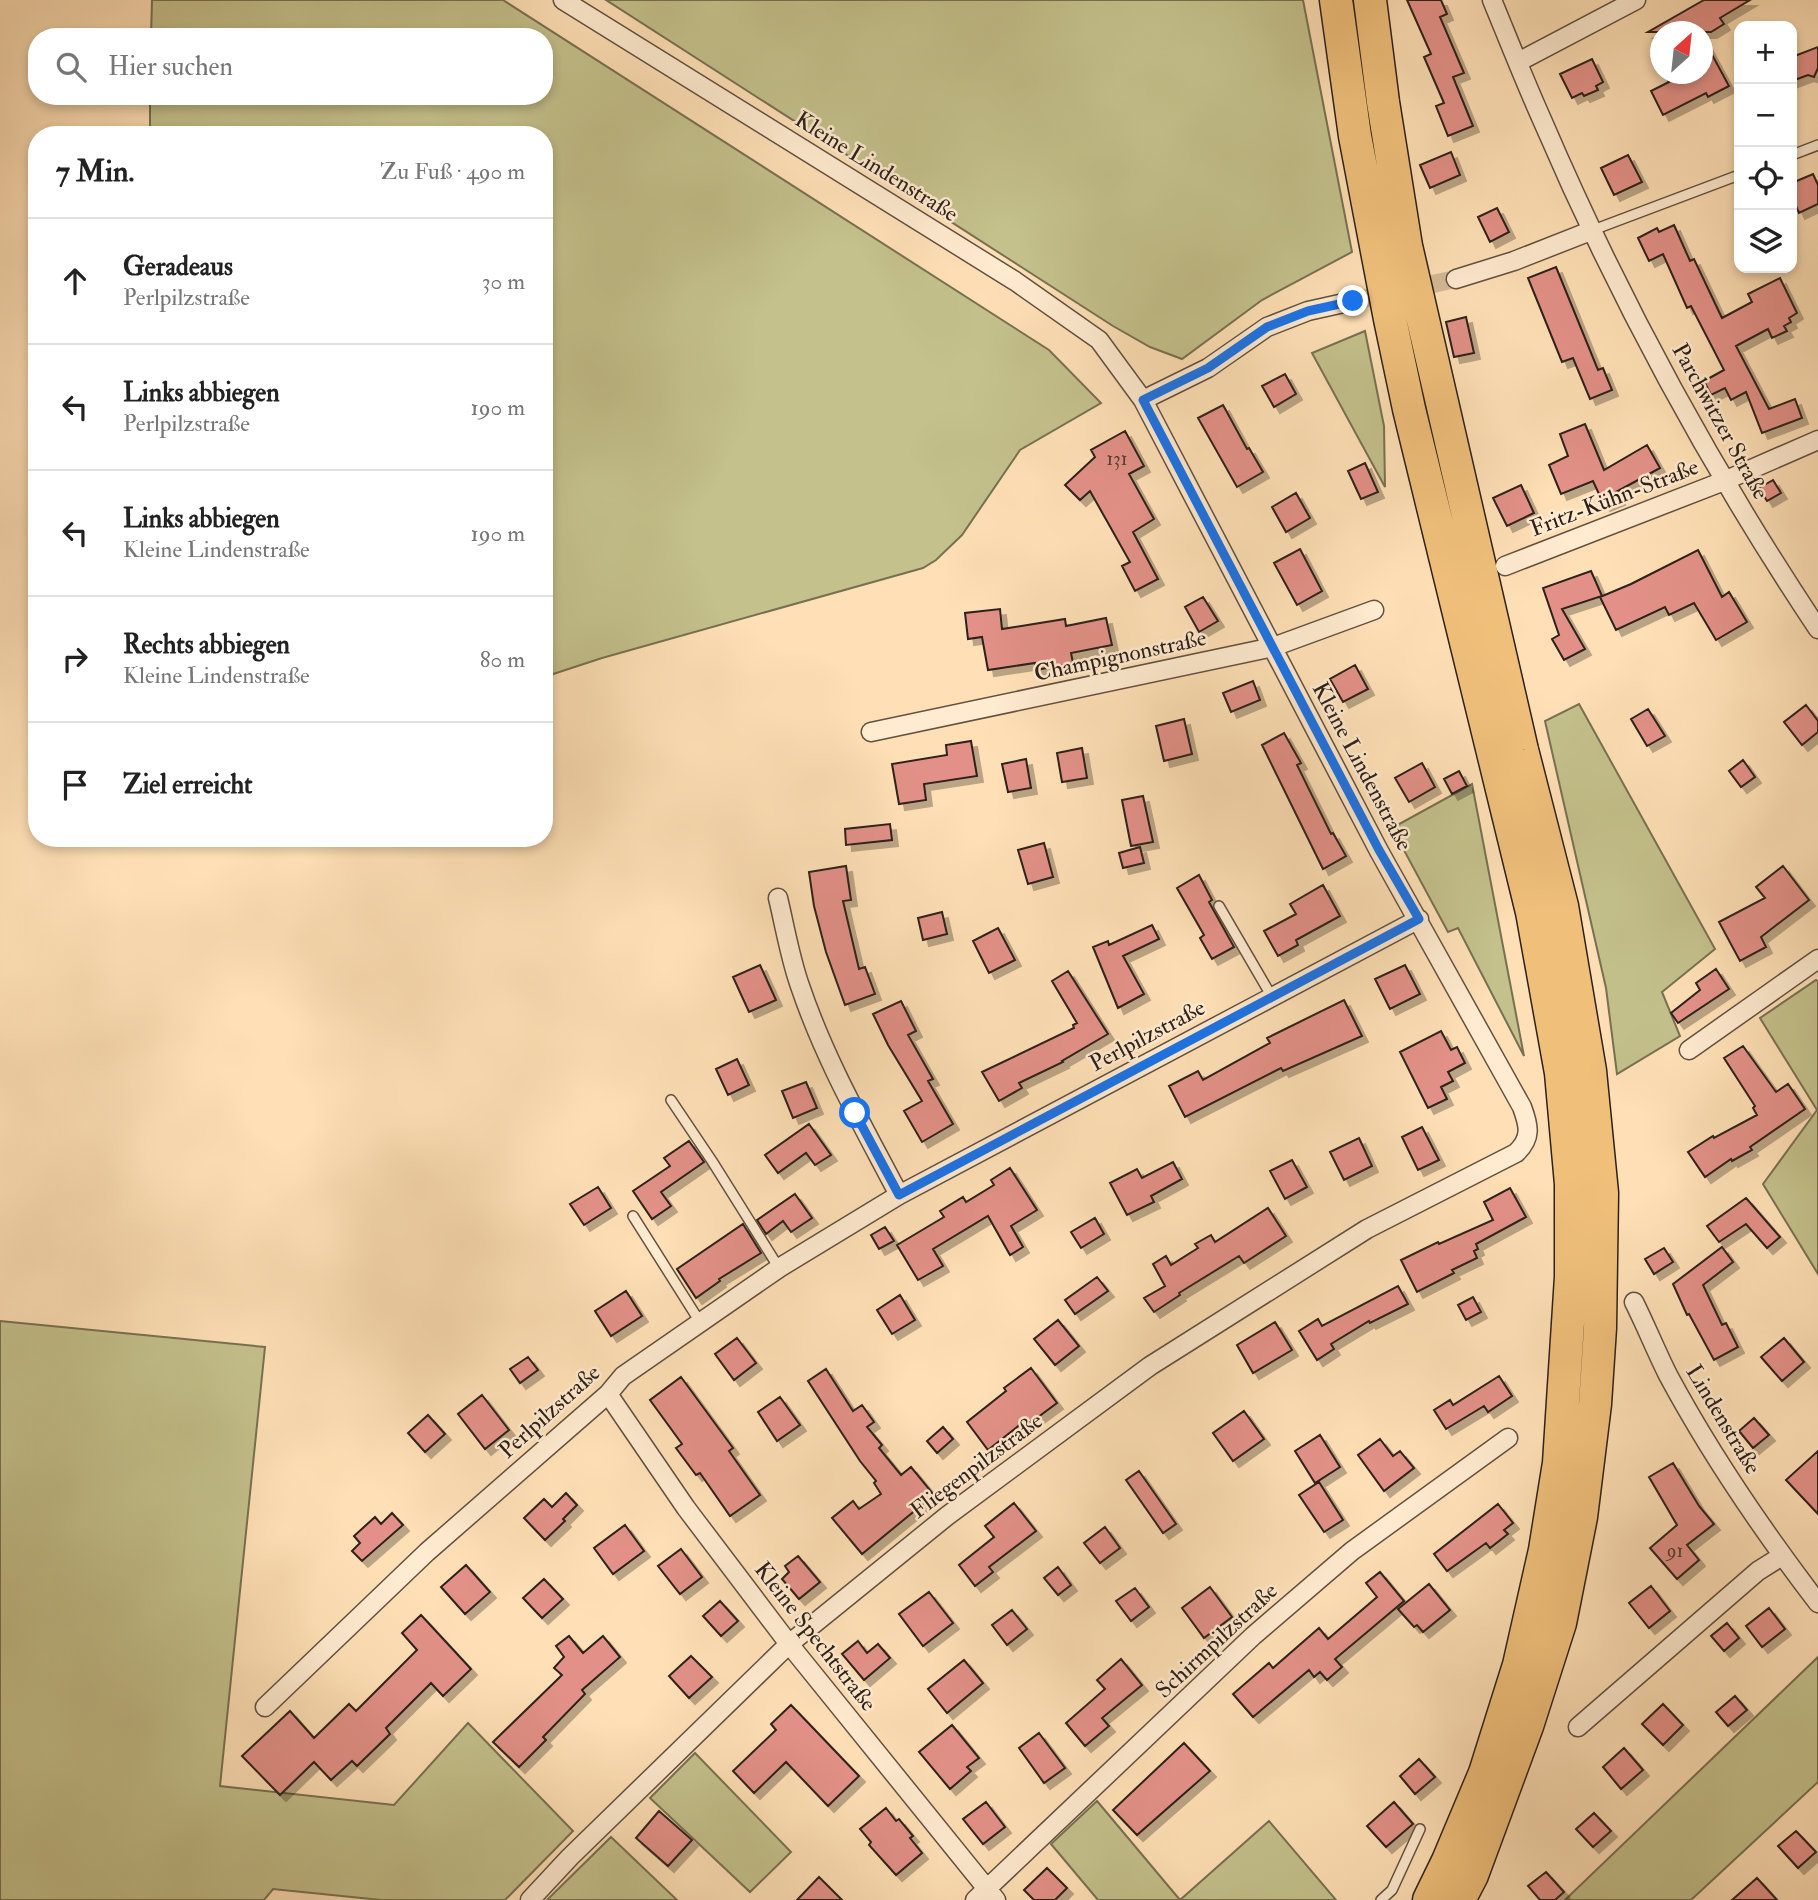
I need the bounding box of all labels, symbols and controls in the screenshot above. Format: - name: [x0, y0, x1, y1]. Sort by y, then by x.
- north arrow: [1650, 21, 1713, 84]
- map controls: [1734, 21, 1797, 273]
- button: +: [1734, 21, 1797, 84]
- search box: [28, 28, 553, 105]
- icon: search: [52, 48, 90, 86]
- text: Hier suchen: [108, 51, 233, 83]
- button: −: [1734, 84, 1797, 147]
- street label: Kleine Lindenstraße: [790, 105, 964, 228]
- button: locate: [1734, 147, 1797, 210]
- text: 7 Min.: [56, 153, 134, 190]
- text: Zu Fuß · 490 m: [380, 157, 525, 186]
- button: layers: [1734, 210, 1797, 273]
- text: Geradeaus: [123, 251, 233, 283]
- icon: ahead: [56, 262, 94, 300]
- text: 30 m: [482, 267, 525, 296]
- text: Perlpilzstraße: [123, 283, 250, 312]
- route end: [1337, 285, 1368, 316]
- street label: Parchwitzer Straße: [1666, 338, 1776, 505]
- text: Links abbiegen: [123, 377, 280, 409]
- icon: left: [56, 388, 94, 426]
- text: 190 m: [471, 393, 525, 422]
- text: Perlpilzstraße: [123, 409, 250, 438]
- house number: 131: [1107, 447, 1127, 471]
- street label: Fritz-Kühn-Straße: [1526, 452, 1703, 543]
- text: Links abbiegen: [123, 503, 280, 535]
- icon: left: [56, 514, 94, 552]
- text: 190 m: [471, 519, 525, 548]
- text: Kleine Lindenstraße: [123, 535, 310, 564]
- street label: Champignonstraße: [1031, 623, 1209, 689]
- text: Rechts abbiegen: [123, 629, 290, 661]
- icon: right: [56, 640, 94, 678]
- text: 80 m: [480, 645, 525, 674]
- text: Kleine Lindenstraße: [123, 661, 310, 690]
- street label: Kleine Lindenstraße: [1306, 677, 1419, 856]
- icon: arrive: [56, 766, 94, 804]
- text: Ziel erreicht: [123, 769, 253, 801]
- street label: Perlpilzstraße: [1084, 993, 1211, 1079]
- route start: [839, 1097, 870, 1128]
- street label: Perlpilzstraße: [492, 1358, 607, 1465]
- street label: Lindenstraße: [1680, 1359, 1768, 1480]
- street label: Fliegenpilzstraße: [904, 1406, 1049, 1526]
- house number: 91: [1665, 1539, 1683, 1563]
- street label: Kleine Spechtstraße: [747, 1556, 883, 1718]
- street label: Schirmpilzstraße: [1149, 1576, 1284, 1705]

